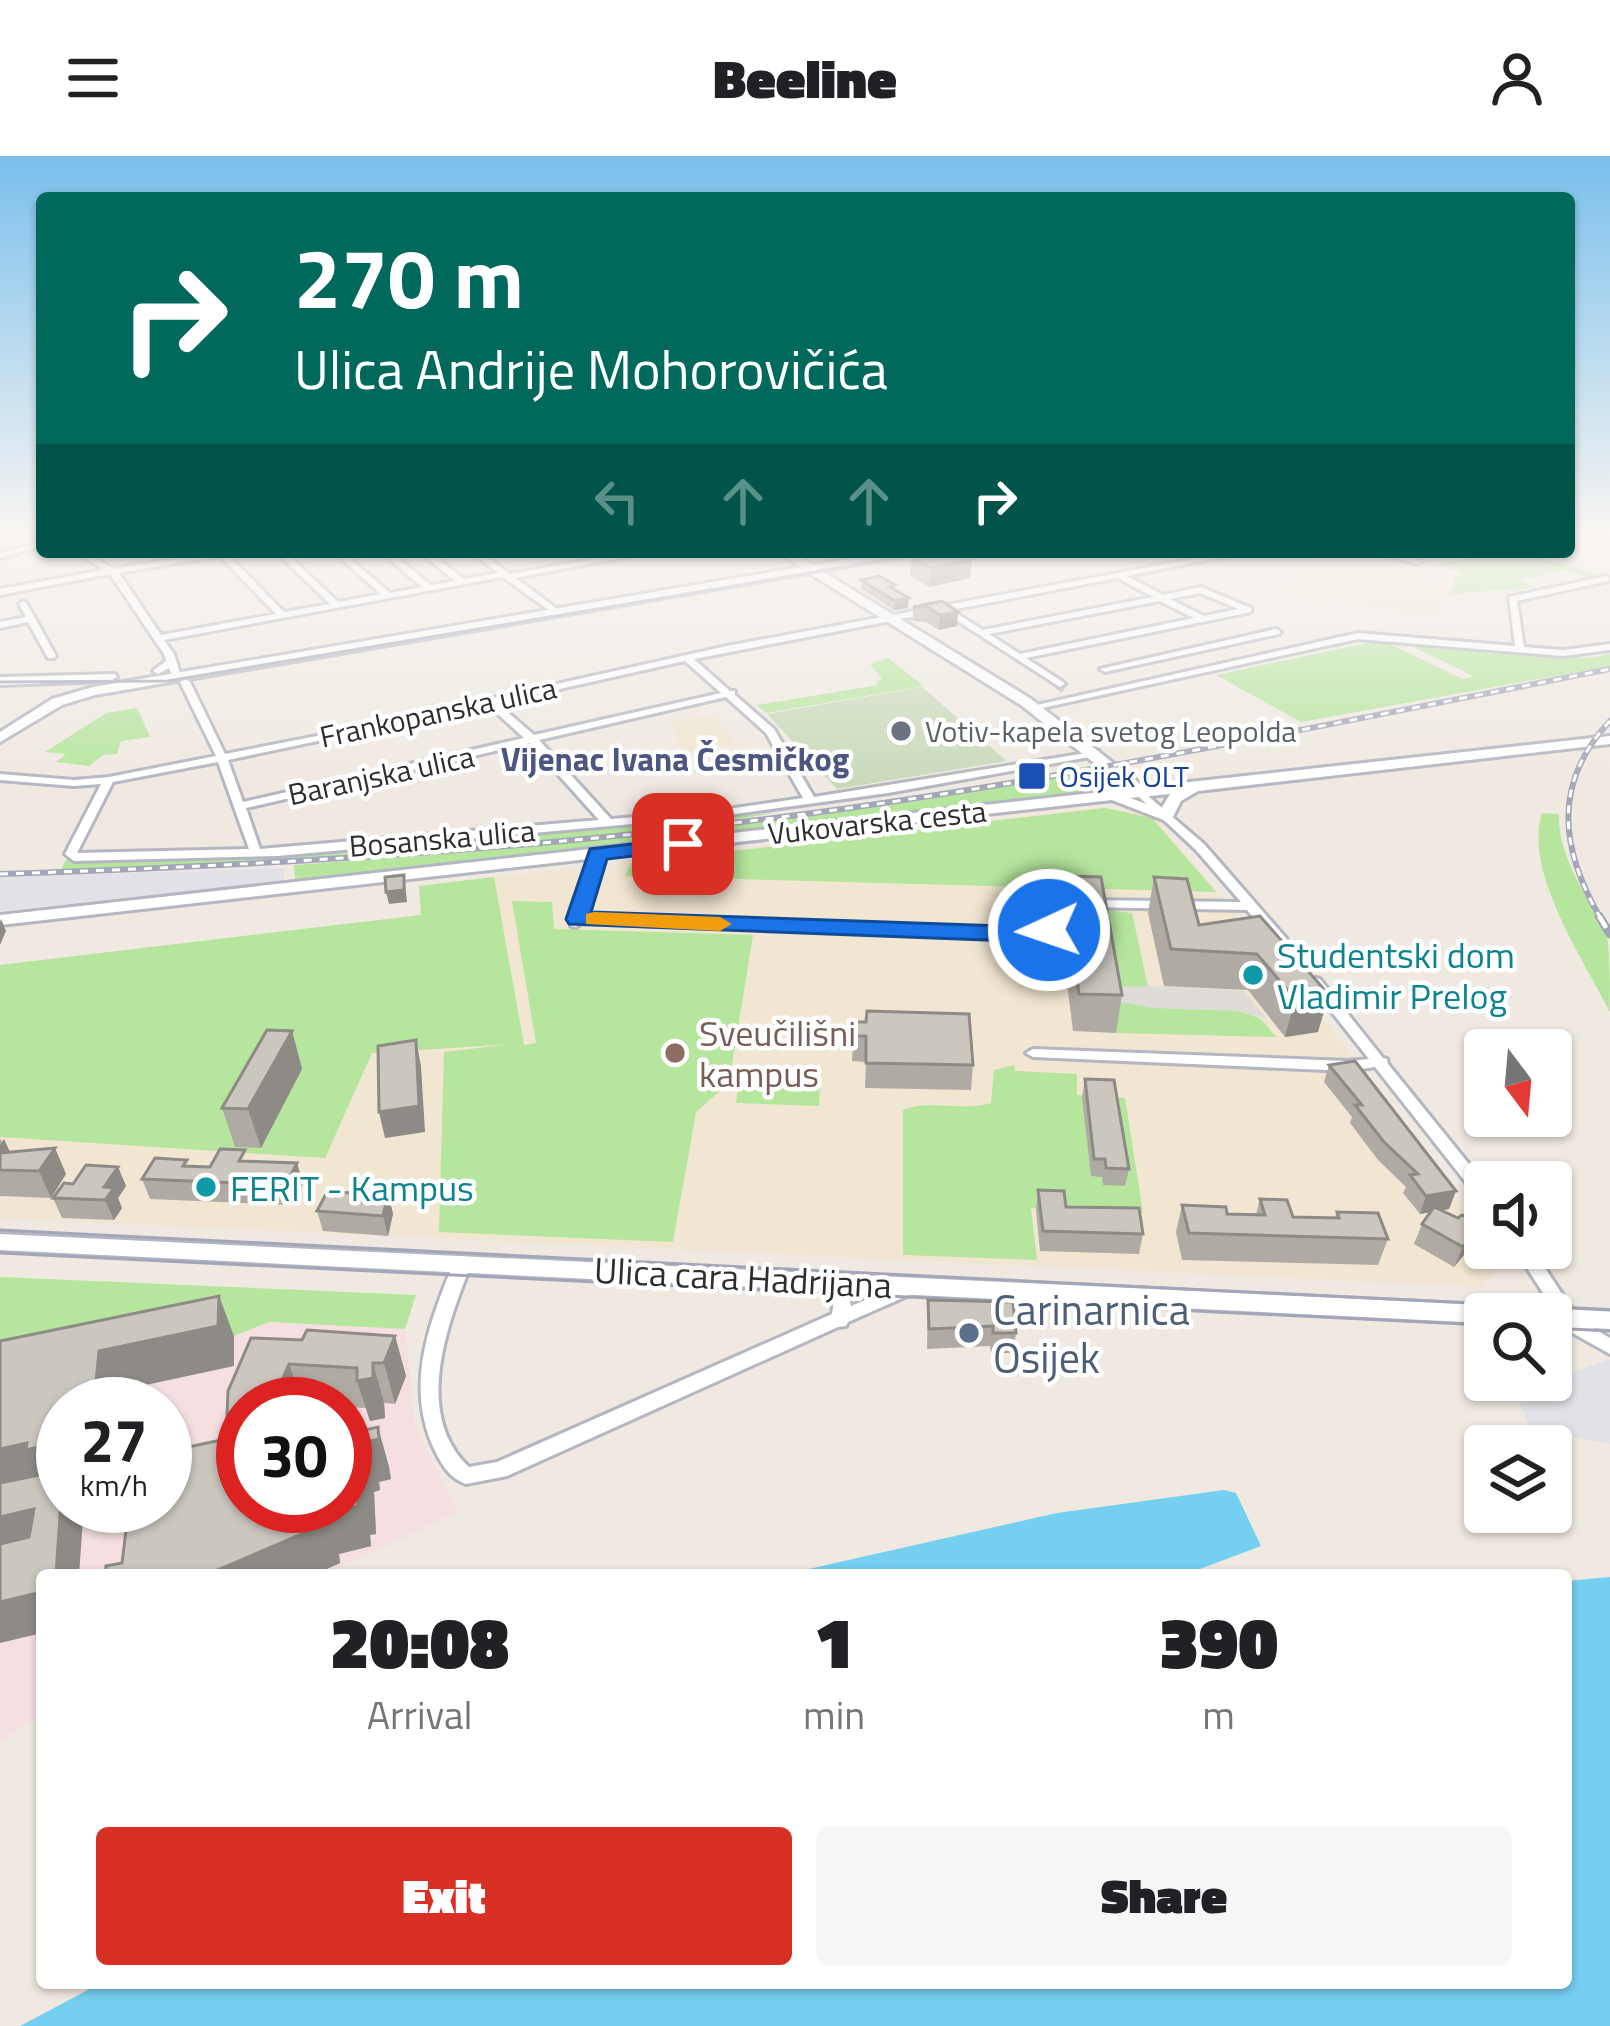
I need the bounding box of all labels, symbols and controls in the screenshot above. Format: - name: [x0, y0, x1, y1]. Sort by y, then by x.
- text: Beeline: [713, 37, 897, 119]
- icon: menu: [60, 45, 126, 111]
- icon: person: [1484, 45, 1550, 111]
- text: 270 m: [294, 213, 524, 341]
- icon: right: [96, 240, 252, 396]
- text: Ulica Andrije Mohorovičića: [294, 328, 888, 410]
- icon: left: [584, 468, 650, 534]
- icon: ahead: [710, 468, 776, 534]
- icon: ahead: [836, 468, 902, 534]
- icon: right: [962, 468, 1028, 534]
- street label: Frankopanska ulica: [315, 664, 561, 760]
- place label: Votiv-kapela svetog Leopolda: [925, 708, 1296, 754]
- marker: Votiv-kapela svetog Leopolda: [888, 718, 914, 744]
- street label: Baranjska ulica: [284, 733, 478, 817]
- district label: Vijenac Ivana Česmičkog: [501, 734, 849, 784]
- place label: Osijek OLT: [1059, 753, 1189, 799]
- marker: Osijek OLT: [1016, 760, 1048, 792]
- street label: Vukovarska cesta: [766, 788, 988, 856]
- pin: [632, 793, 734, 895]
- street label: Bosanska ulica: [347, 807, 537, 869]
- icon: arrive: [650, 811, 716, 877]
- position arrow: [986, 867, 1112, 993]
- place label: Studentski dom Vladimir Prelog: [1277, 927, 1515, 1023]
- marker: Studentski dom Vladimir Prelog: [1240, 962, 1266, 988]
- place label: Sveučilišni kampus: [699, 1005, 856, 1101]
- north arrow: [1464, 1029, 1572, 1137]
- map controls: [1464, 1029, 1572, 1533]
- marker: Sveučilišni kampus: [662, 1040, 688, 1066]
- place label: FERIT - Kampus: [230, 1160, 474, 1215]
- button: sound: [1464, 1161, 1572, 1269]
- marker: FERIT - Kampus: [193, 1174, 219, 1200]
- street label: Ulica cara Hadrijana: [593, 1242, 893, 1312]
- place label: Carinarnica Osijek: [993, 1277, 1190, 1389]
- button: search: [1464, 1293, 1572, 1401]
- marker: Carinarnica Osijek: [956, 1320, 982, 1346]
- speed limit sign: 30: [216, 1377, 372, 1533]
- text: 27: [80, 1394, 148, 1485]
- button: layers: [1464, 1425, 1572, 1533]
- text: km/h: [80, 1462, 148, 1508]
- text: 20:08: [330, 1586, 509, 1696]
- text: 1: [814, 1586, 854, 1696]
- text: 390: [1159, 1586, 1278, 1696]
- text: Arrival: [367, 1685, 472, 1744]
- text: min: [803, 1685, 865, 1744]
- text: m: [1202, 1685, 1235, 1744]
- button: Exit: [96, 1827, 792, 1965]
- button: Share: [816, 1827, 1512, 1965]

